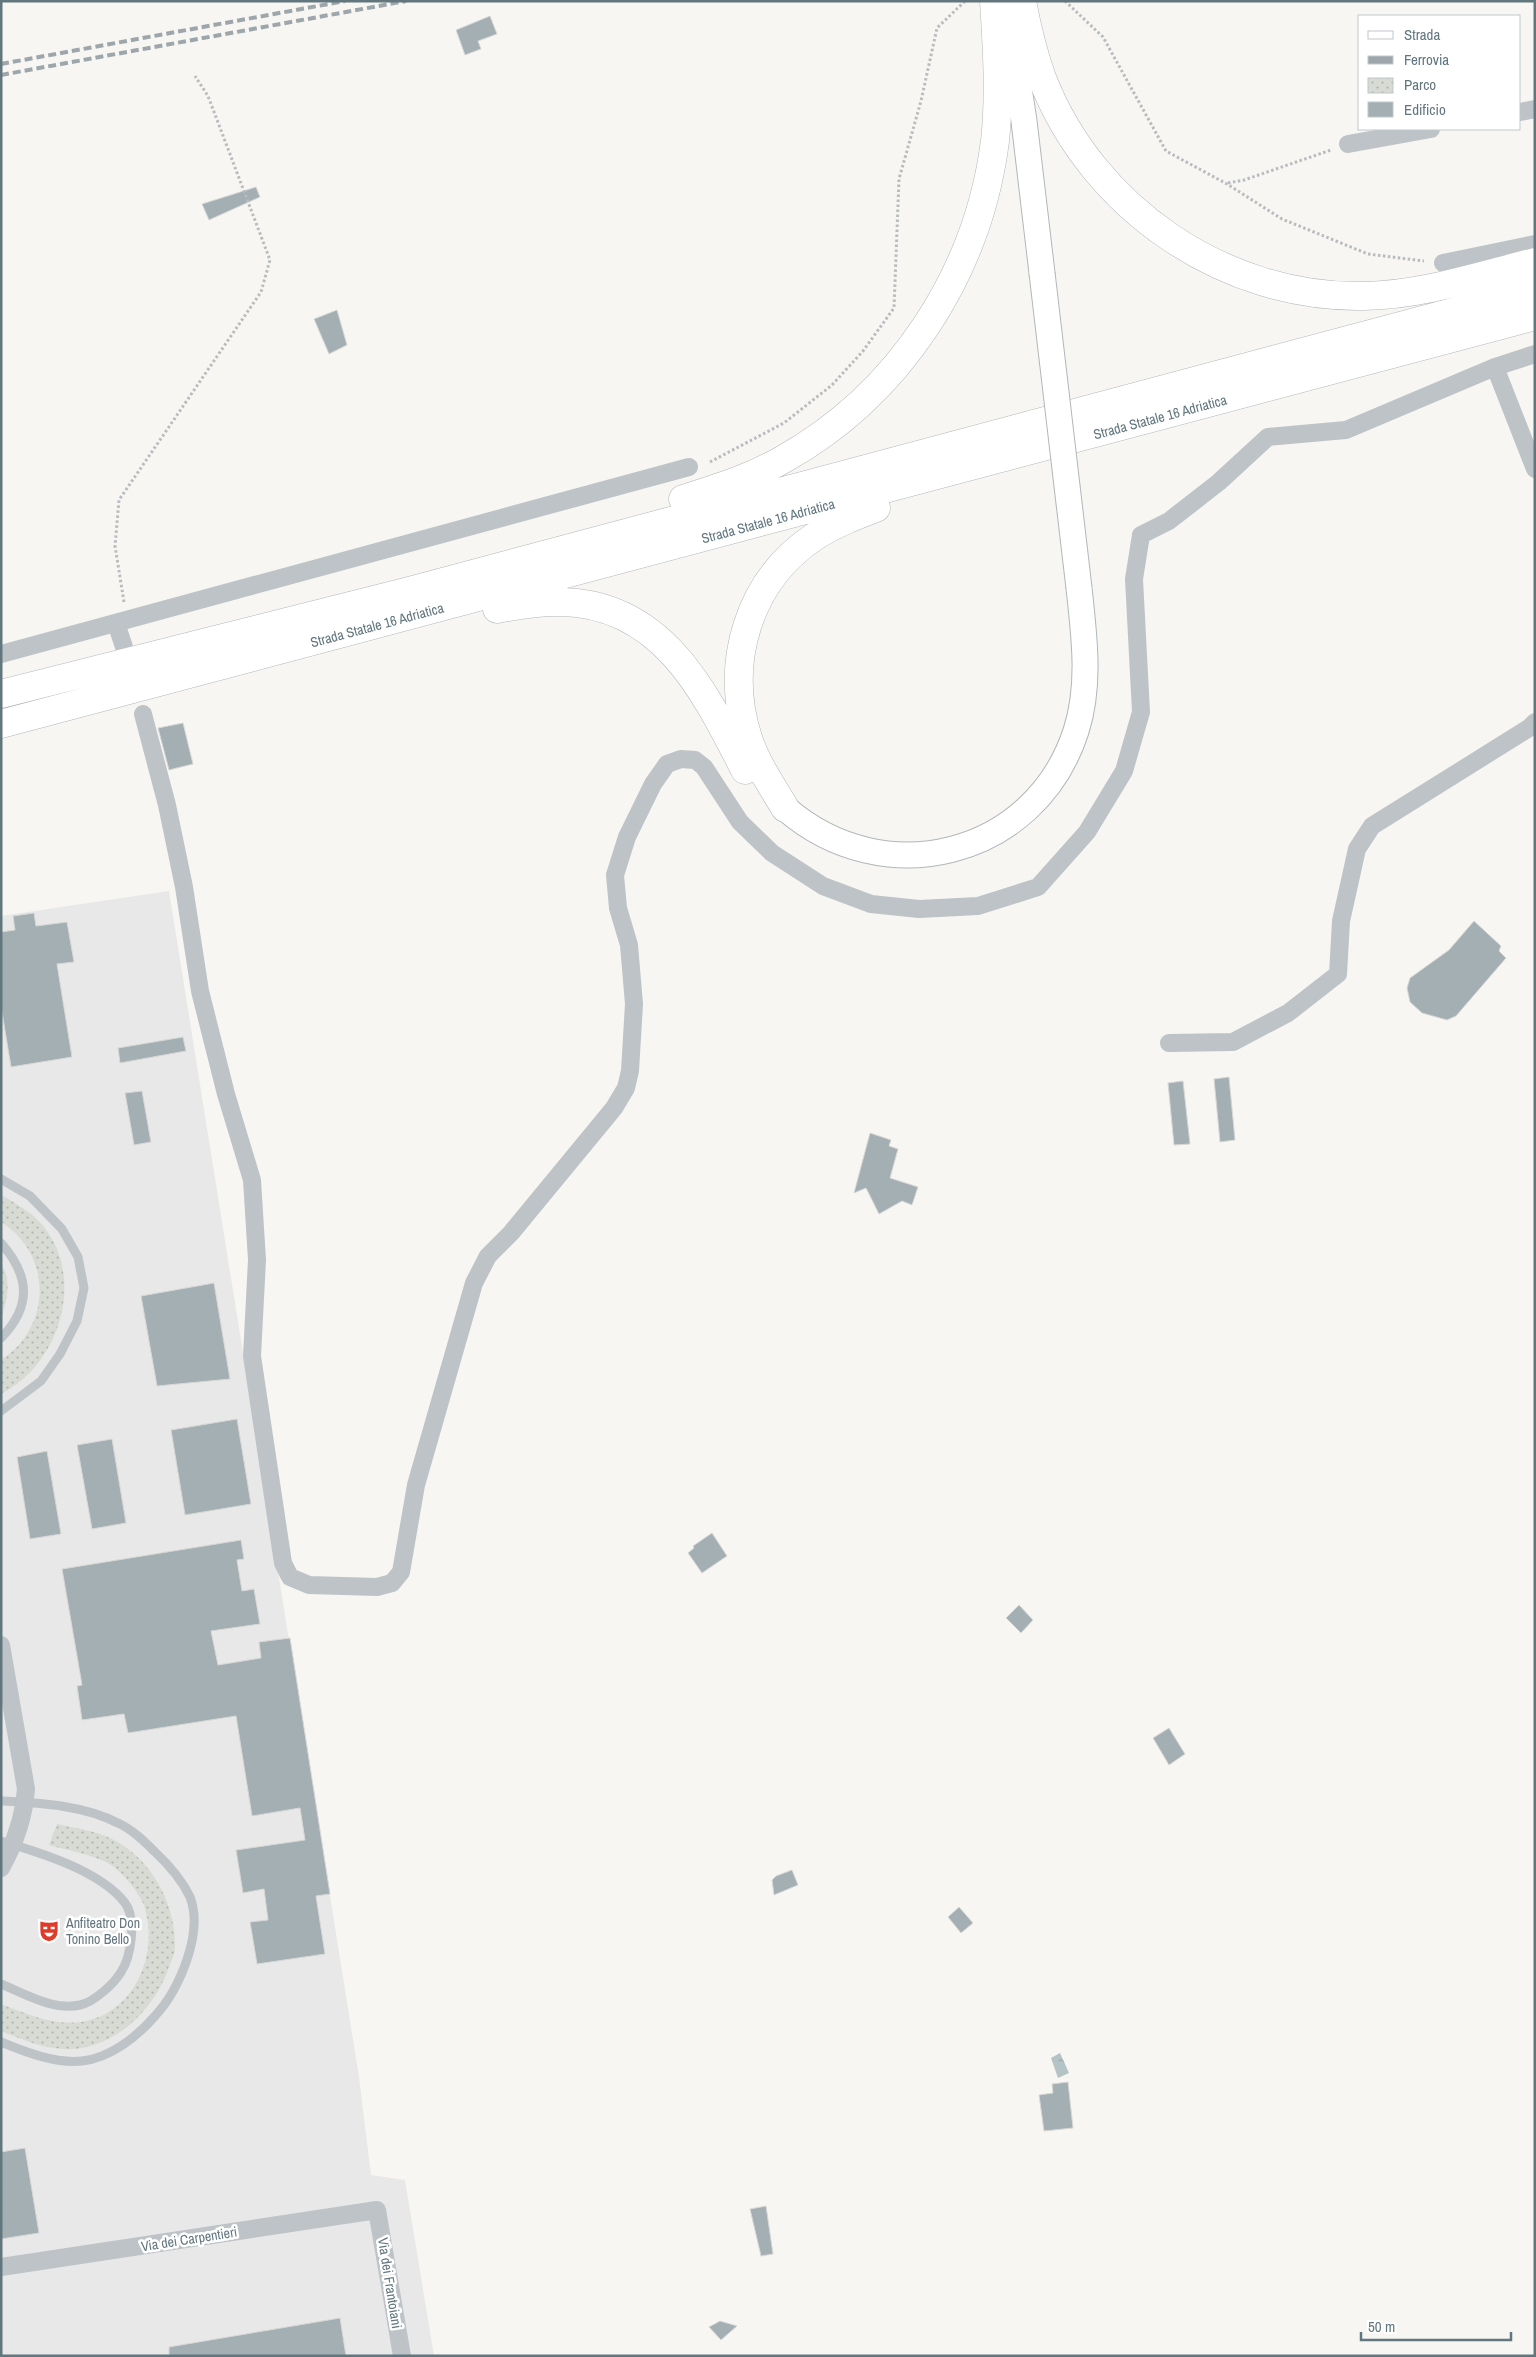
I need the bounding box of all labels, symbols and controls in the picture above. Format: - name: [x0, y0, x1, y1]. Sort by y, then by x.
- legend: [1358, 15, 1521, 130]
- text: Strada: [1404, 24, 1440, 45]
- text: Ferrovia: [1404, 49, 1449, 70]
- text: Parco: [1404, 74, 1436, 95]
- text: Edificio: [1404, 99, 1446, 120]
- street label: Strada Statale 16 Adriatica: [1091, 390, 1229, 443]
- street label: Strada Statale 16 Adriatica: [699, 494, 837, 547]
- street label: Strada Statale 16 Adriatica: [308, 598, 446, 651]
- place label: Anfiteatro Don Tonino Bello: [65, 1914, 140, 1948]
- theatre icon: Anfiteatro Don Tonino Bello: [36, 1918, 62, 1944]
- street label: Via dei Carpentieri: [140, 2223, 238, 2255]
- street label: Via dei Frantoiani: [374, 2236, 406, 2330]
- scale bar: [1361, 2310, 1511, 2342]
- text: 50 m: [1368, 2316, 1395, 2337]

